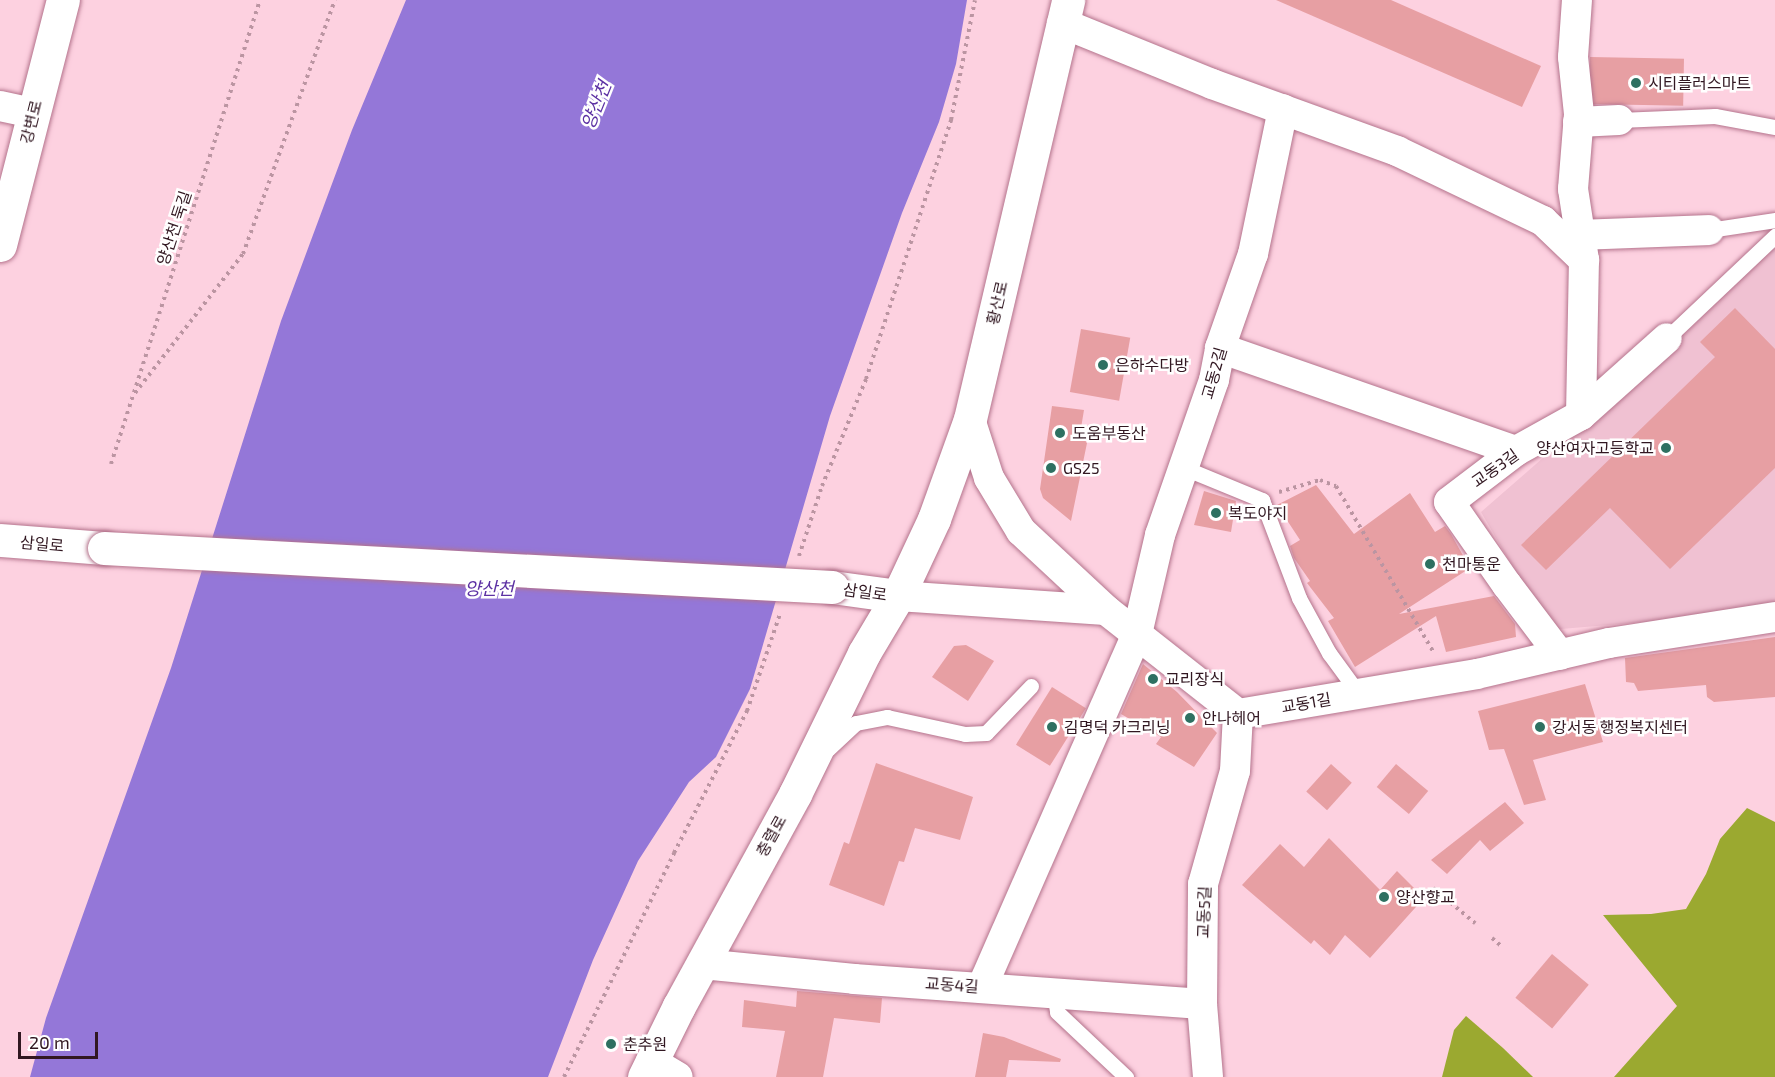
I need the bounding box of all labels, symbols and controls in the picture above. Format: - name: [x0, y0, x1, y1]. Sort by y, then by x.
- place label: 시티플러스마트: [1648, 73, 1751, 93]
- marker: 시티플러스마트: [1629, 76, 1643, 90]
- water label: 양산천: [577, 78, 615, 132]
- street label: 강변로: [16, 98, 46, 146]
- street label: 양산천 둑길: [153, 188, 195, 268]
- street label: 황산로: [983, 279, 1011, 327]
- street label: 교동2길: [1197, 345, 1231, 401]
- place label: 은하수다방: [1115, 355, 1189, 375]
- marker: 은하수다방: [1096, 358, 1110, 372]
- place label: 도움부동산: [1072, 423, 1146, 443]
- marker: 도움부동산: [1053, 426, 1067, 440]
- place label: 양산여자고등학교: [1536, 438, 1654, 458]
- marker: 양산여자고등학교: [1659, 441, 1673, 455]
- street label: 교동3길: [1468, 445, 1522, 491]
- place label: GS25: [1063, 458, 1100, 478]
- marker: GS25: [1044, 461, 1058, 475]
- place label: 복도야지: [1228, 503, 1287, 523]
- marker: 복도야지: [1209, 506, 1223, 520]
- street label: 삼일로: [19, 533, 65, 555]
- place label: 천마통운: [1442, 554, 1501, 574]
- marker: 천마통운: [1423, 557, 1437, 571]
- water label: 양산천: [464, 577, 514, 599]
- street label: 삼일로: [842, 579, 888, 605]
- place label: 교리장식: [1165, 669, 1224, 689]
- marker: 교리장식: [1146, 672, 1160, 686]
- street label: 교동1길: [1279, 689, 1333, 717]
- place label: 안나헤어: [1202, 708, 1261, 728]
- marker: 안나헤어: [1183, 711, 1197, 725]
- place label: 김명덕 카크리닝: [1064, 717, 1171, 737]
- place label: 강서동 행정복지센터: [1552, 717, 1688, 737]
- marker: 김명덕 카크리닝: [1045, 720, 1059, 734]
- marker: 강서동 행정복지센터: [1533, 720, 1547, 734]
- street label: 충렬로: [752, 812, 790, 860]
- street label: 교동5길: [1193, 885, 1215, 939]
- place label: 양산향교: [1396, 887, 1455, 907]
- marker: 양산향교: [1377, 890, 1391, 904]
- street label: 교동4길: [924, 974, 980, 996]
- scale bar: [21, 1020, 100, 1058]
- text: 20 m: [29, 1031, 70, 1053]
- place label: 춘추원: [623, 1034, 667, 1054]
- marker: 춘추원: [604, 1037, 618, 1051]

